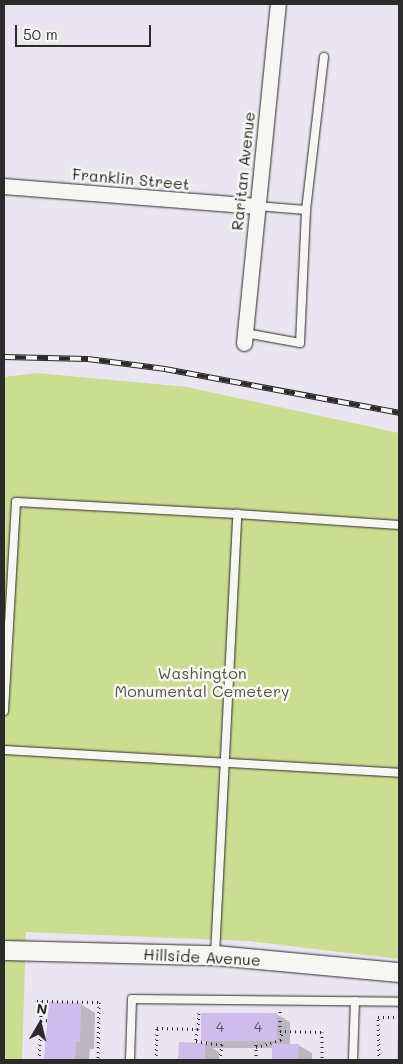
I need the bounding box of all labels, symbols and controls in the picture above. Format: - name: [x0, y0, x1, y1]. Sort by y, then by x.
- scale bar: [18, 15, 154, 47]
- text: 50 m: [23, 24, 58, 44]
- street label: Raritan Avenue: [227, 111, 259, 231]
- street label: Franklin Street: [71, 164, 191, 194]
- park label: Washington Monumental Cemetery: [115, 663, 289, 701]
- street label: Hillside Avenue: [143, 944, 261, 970]
- north arrow: [15, 999, 65, 1049]
- text: N: [36, 999, 49, 1019]
- house number: 4: [216, 1019, 224, 1035]
- house number: 4: [254, 1019, 262, 1035]

